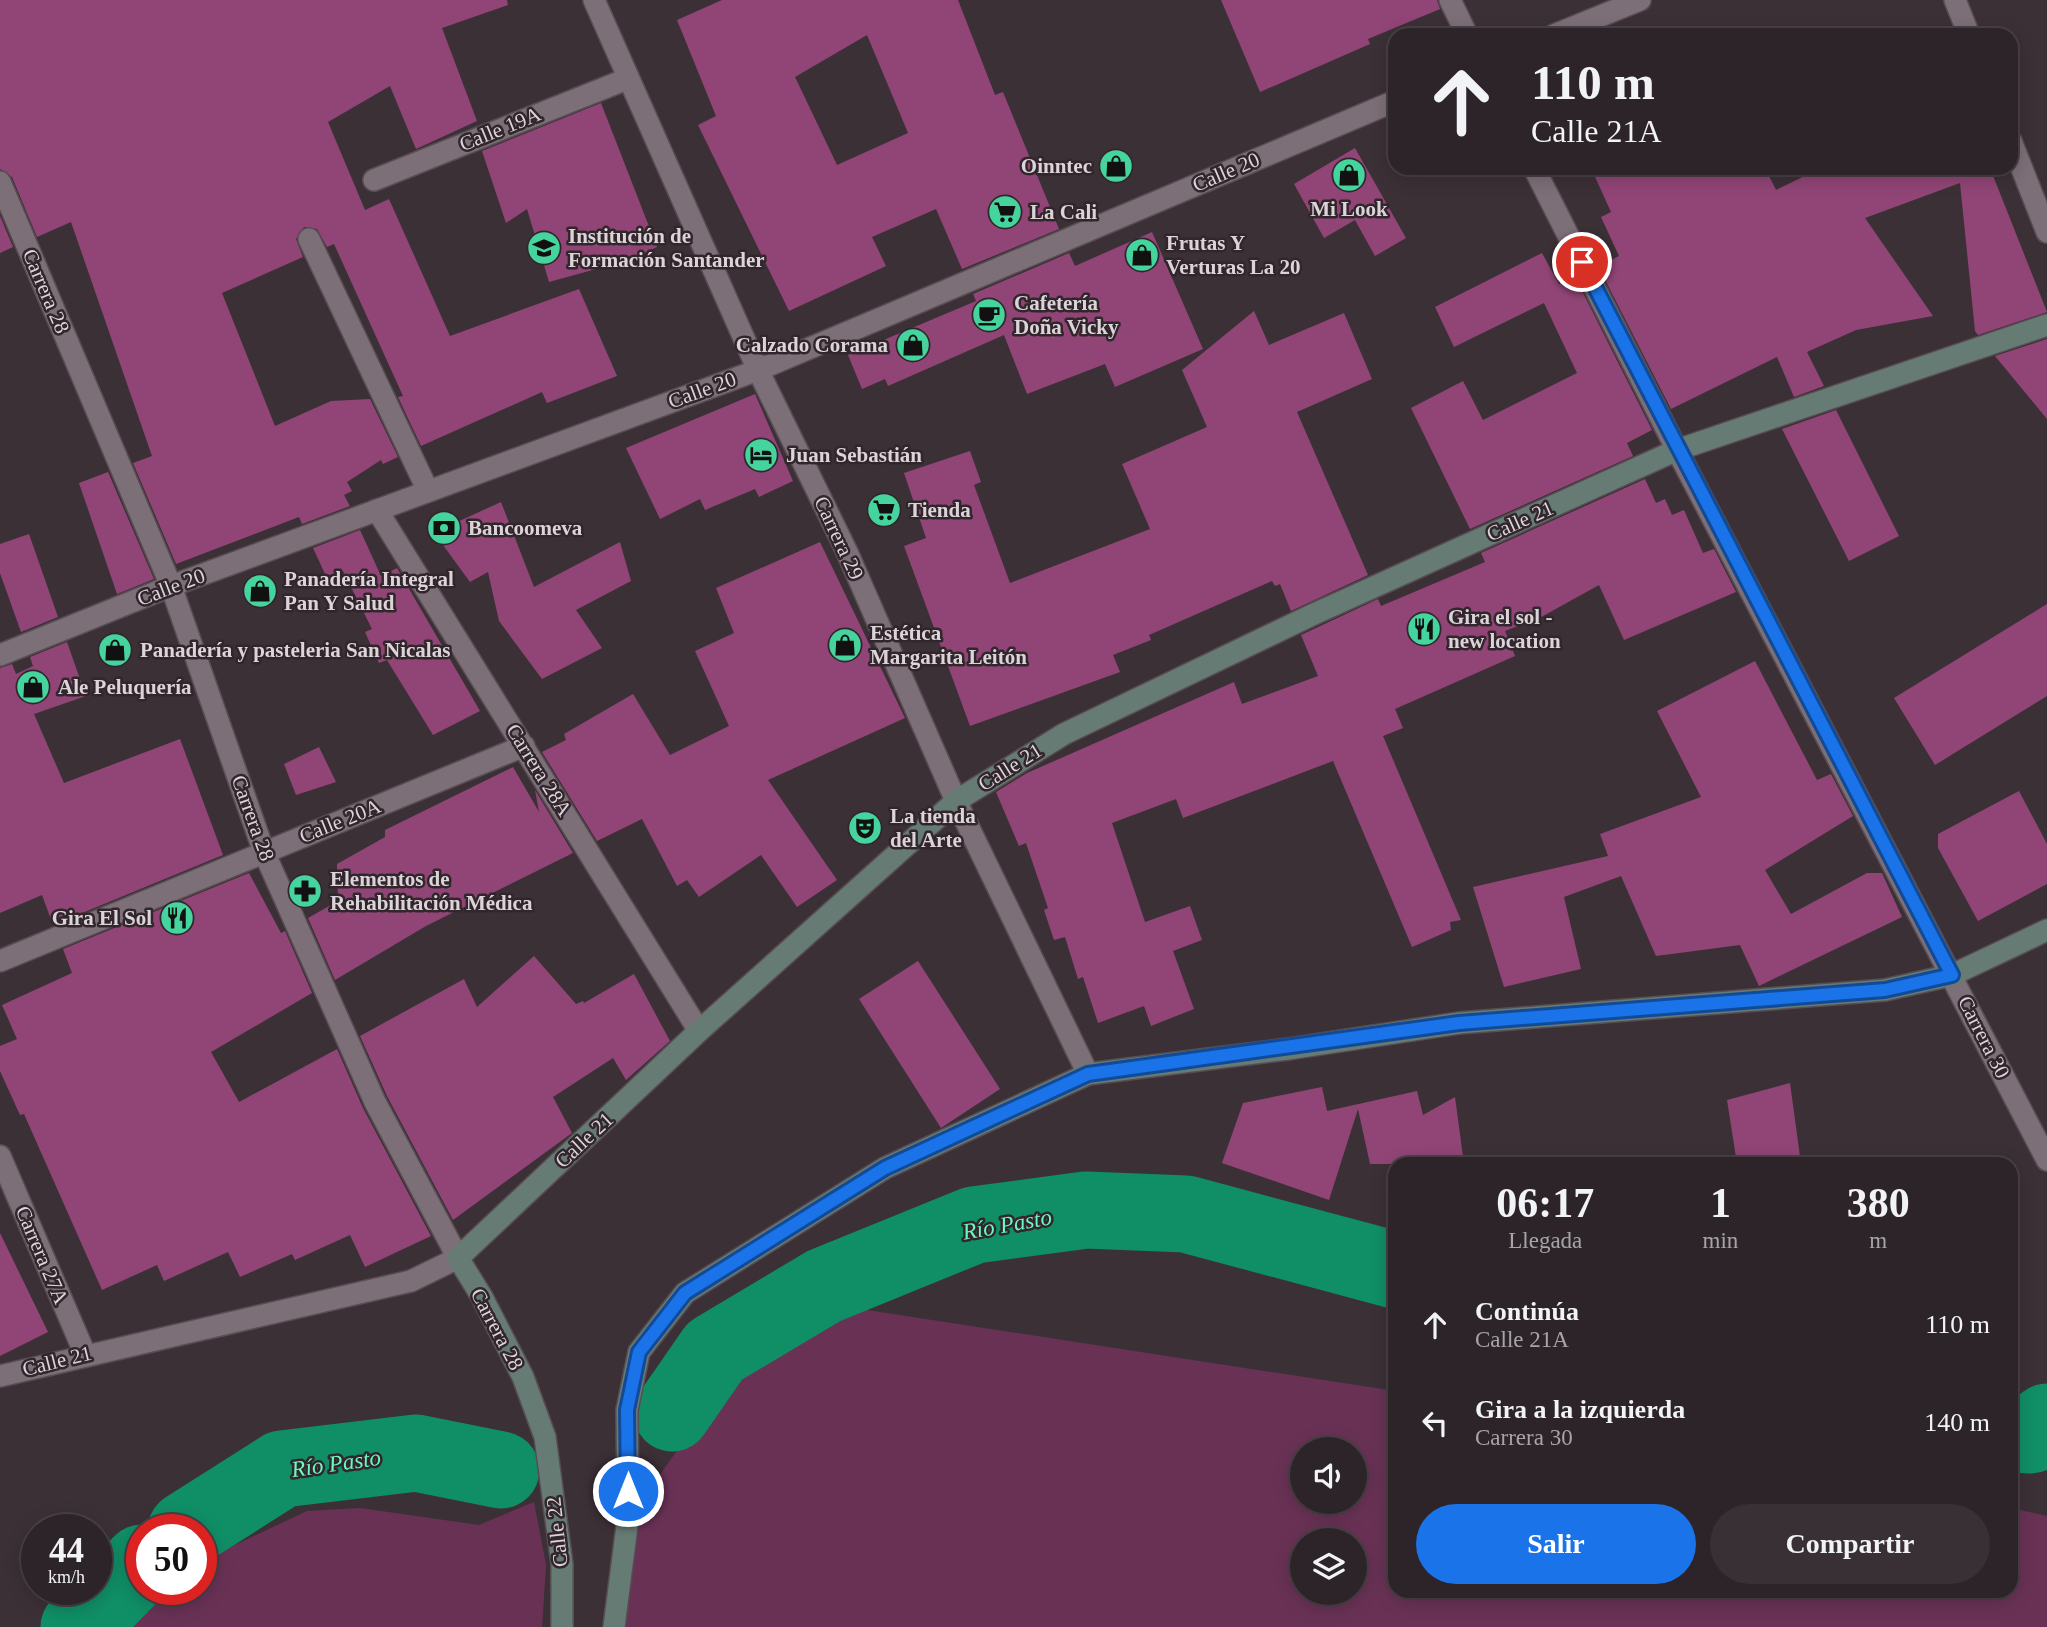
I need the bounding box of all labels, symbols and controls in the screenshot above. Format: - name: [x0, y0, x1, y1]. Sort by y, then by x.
- text: 110 m: [1531, 55, 1655, 110]
- icon: ahead: [1416, 56, 1507, 147]
- street label: Calle 19A: [456, 102, 545, 156]
- text: Calle 21A: [1531, 113, 1662, 149]
- shop icon: Oinntec: [1097, 147, 1135, 185]
- street label: Calle 20: [1189, 147, 1263, 197]
- place label: Oinntec: [1021, 154, 1092, 178]
- shop icon: Mi Look: [1330, 156, 1368, 194]
- supermarket icon: La Cali: [986, 193, 1024, 231]
- place label: Mi Look: [1310, 197, 1388, 221]
- place label: La Cali: [1030, 200, 1097, 224]
- place label: Institución de Formación Santander: [568, 224, 765, 272]
- school or university icon: Institución de Formación Santander: [525, 229, 563, 267]
- place label: Frutas Y Verturas La 20: [1166, 231, 1301, 279]
- pin: [1552, 232, 1612, 292]
- shop icon: Frutas Y Verturas La 20: [1123, 236, 1161, 274]
- icon: arrive: [1563, 243, 1601, 281]
- street label: Carrera 28: [18, 245, 74, 337]
- place label: Cafetería Doña Vicky: [1014, 291, 1119, 339]
- cafe icon: Cafetería Doña Vicky: [970, 296, 1008, 334]
- shop icon: Calzado Corama: [894, 326, 932, 364]
- place label: Calzado Corama: [736, 333, 888, 357]
- street label: Calle 20: [665, 367, 739, 413]
- hotel icon: Juan Sebastián: [742, 436, 780, 474]
- place label: Juan Sebastián: [786, 443, 922, 467]
- supermarket icon: Tienda: [865, 491, 903, 529]
- street label: Carrera 29: [809, 493, 869, 583]
- street label: Calle 21: [1483, 496, 1557, 546]
- place label: Tienda: [908, 498, 971, 522]
- bank icon: Bancoomeva: [425, 509, 463, 547]
- place label: Bancoomeva: [468, 516, 583, 540]
- street label: Calle 20: [134, 563, 208, 611]
- place label: Panadería Integral Pan Y Salud: [284, 567, 454, 615]
- shop icon: Panadería Integral Pan Y Salud: [241, 572, 279, 610]
- place label: Gira el sol - new location: [1448, 605, 1561, 653]
- restaurant icon: Gira el sol - new location: [1405, 610, 1443, 648]
- place label: Estética Margarita Leitón: [870, 621, 1027, 669]
- shop icon: Estética Margarita Leitón: [826, 626, 864, 664]
- shop icon: Panadería y pasteleria San Nicalas: [96, 631, 134, 669]
- place label: Panadería y pasteleria San Nicalas: [140, 638, 450, 662]
- shop icon: Ale Peluquería: [14, 668, 52, 706]
- place label: Ale Peluquería: [58, 675, 192, 699]
- street label: Carrera 28A: [501, 719, 577, 821]
- street label: Calle 21: [974, 738, 1046, 796]
- street label: Carrera 28: [226, 772, 280, 864]
- street label: Calle 20A: [296, 794, 385, 848]
- place label: La tienda del Arte: [890, 804, 976, 852]
- theatre icon: La tienda del Arte: [846, 809, 884, 847]
- place label: Elementos de Rehabilitación Médica: [330, 867, 533, 915]
- pharmacy icon: Elementos de Rehabilitación Médica: [286, 872, 324, 910]
- restaurant icon: Gira El Sol: [158, 899, 196, 937]
- place label: Gira El Sol: [52, 906, 152, 930]
- street label: Carrera 30: [1953, 992, 2015, 1082]
- street label: Calle 21: [550, 1107, 618, 1173]
- text: 06:17: [1496, 1180, 1594, 1226]
- text: 1: [1710, 1180, 1731, 1226]
- text: 380: [1847, 1180, 1910, 1226]
- street label: Carrera 27A: [11, 1202, 74, 1308]
- water label: Río Pasto: [960, 1204, 1054, 1245]
- text: Llegada: [1508, 1228, 1582, 1253]
- text: min: [1703, 1228, 1738, 1253]
- text: m: [1869, 1228, 1887, 1253]
- street label: Carrera 28: [465, 1284, 529, 1374]
- text: Continúa: [1475, 1297, 1579, 1326]
- icon: ahead: [1416, 1306, 1454, 1344]
- text: 110 m: [1925, 1310, 1990, 1339]
- text: Calle 21A: [1475, 1327, 1569, 1352]
- street label: Calle 21: [20, 1341, 94, 1381]
- text: Gira a la izquierda: [1475, 1395, 1685, 1424]
- icon: left: [1416, 1404, 1454, 1442]
- text: 140 m: [1924, 1408, 1990, 1437]
- text: Carrera 30: [1475, 1425, 1573, 1450]
- map controls: [1290, 1437, 1367, 1605]
- button: sound: [1290, 1437, 1367, 1514]
- water label: Río Pasto: [289, 1445, 382, 1482]
- position arrow: [591, 1454, 665, 1528]
- street label: Calle 22: [541, 1496, 573, 1568]
- button: Salir: [1416, 1504, 1696, 1584]
- button: Compartir: [1710, 1504, 1990, 1584]
- speed limit sign: 50: [126, 1514, 217, 1605]
- button: layers: [1290, 1528, 1367, 1605]
- text: 44: [49, 1531, 84, 1570]
- text: km/h: [48, 1567, 85, 1587]

